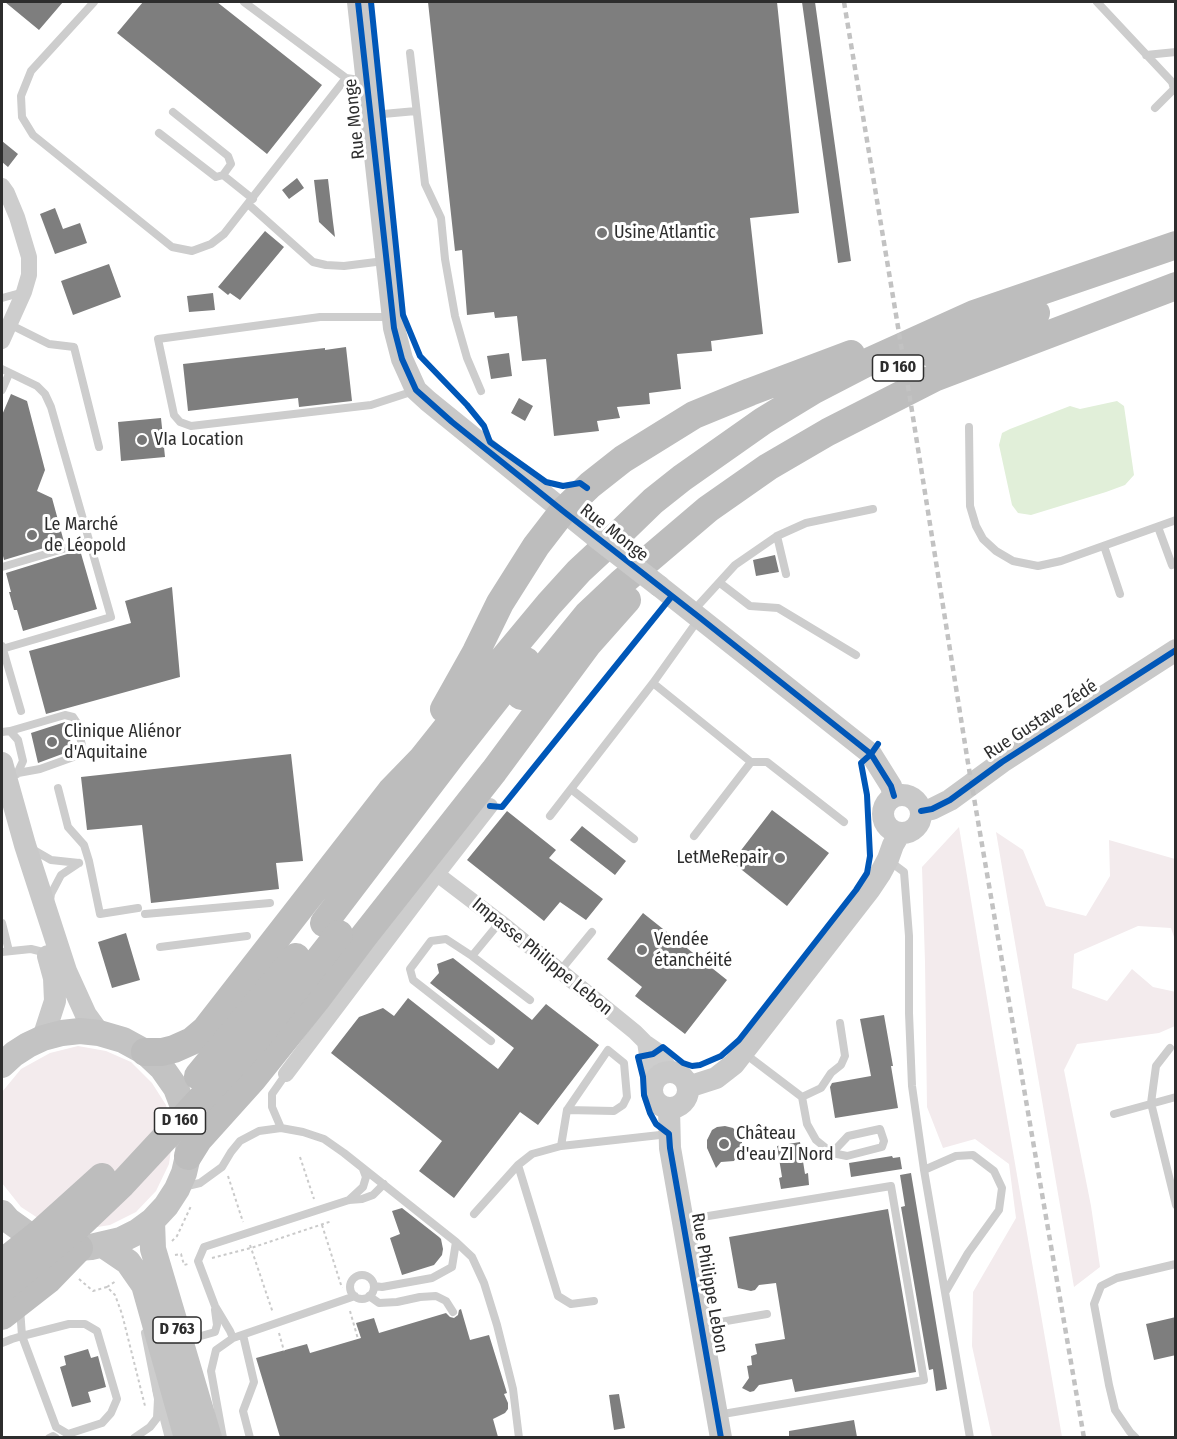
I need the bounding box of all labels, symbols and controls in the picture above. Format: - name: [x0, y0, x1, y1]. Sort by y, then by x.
- street label: Rue Monge: [340, 78, 370, 160]
- place label: Usine Atlantic: [614, 222, 716, 244]
- marker: Usine Atlantic: [595, 226, 609, 240]
- road number: D 160: [872, 355, 924, 381]
- place label: VIa Location: [154, 429, 244, 451]
- marker: VIa Location: [135, 433, 149, 447]
- street label: Rue Monge: [575, 500, 653, 566]
- place label: Le Marché de Léopold: [44, 514, 126, 556]
- marker: Le Marché de Léopold: [25, 528, 39, 542]
- street label: Rue Gustave Zédé: [980, 675, 1102, 765]
- place label: Clinique Aliénor d'Aquitaine: [64, 721, 181, 764]
- marker: Clinique Aliénor d'Aquitaine: [45, 735, 59, 749]
- place label: LetMeRepair: [676, 847, 768, 869]
- marker: LetMeRepair: [773, 851, 787, 865]
- street label: Impasse Philippe Lebon: [467, 894, 617, 1020]
- place label: Vendée étanchéité: [654, 929, 732, 972]
- marker: Vendée étanchéité: [635, 943, 649, 957]
- road number: D 160: [154, 1108, 206, 1134]
- place label: Château d'eau ZI Nord: [736, 1123, 834, 1166]
- marker: Château d'eau ZI Nord: [717, 1137, 731, 1151]
- street label: Rue Philippe Lebon: [686, 1211, 732, 1355]
- road number: D 763: [153, 1317, 201, 1343]

